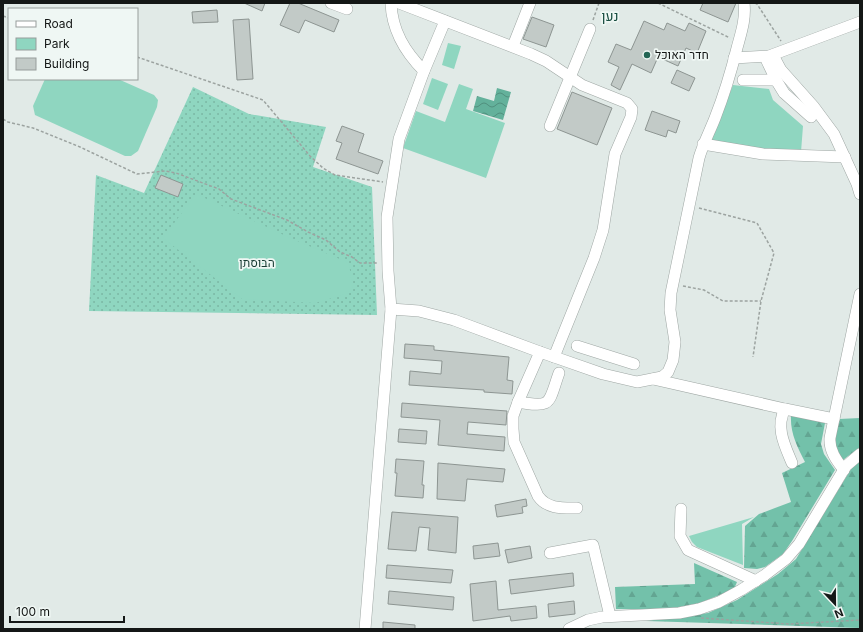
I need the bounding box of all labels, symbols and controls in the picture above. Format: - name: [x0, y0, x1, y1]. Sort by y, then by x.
- district label: נען: [601, 7, 619, 24]
- legend: [8, 8, 138, 80]
- text: Road: [44, 16, 73, 31]
- text: Park: [44, 36, 70, 51]
- place label: חדר האוכל: [655, 47, 709, 62]
- marker: חדר האוכל: [642, 50, 652, 60]
- text: Building: [44, 56, 89, 71]
- park label: הבוסתן: [239, 255, 275, 270]
- north arrow: [815, 584, 855, 624]
- scale bar: [10, 598, 124, 624]
- text: 100 m: [16, 604, 50, 619]
- text: N: [832, 605, 845, 621]

